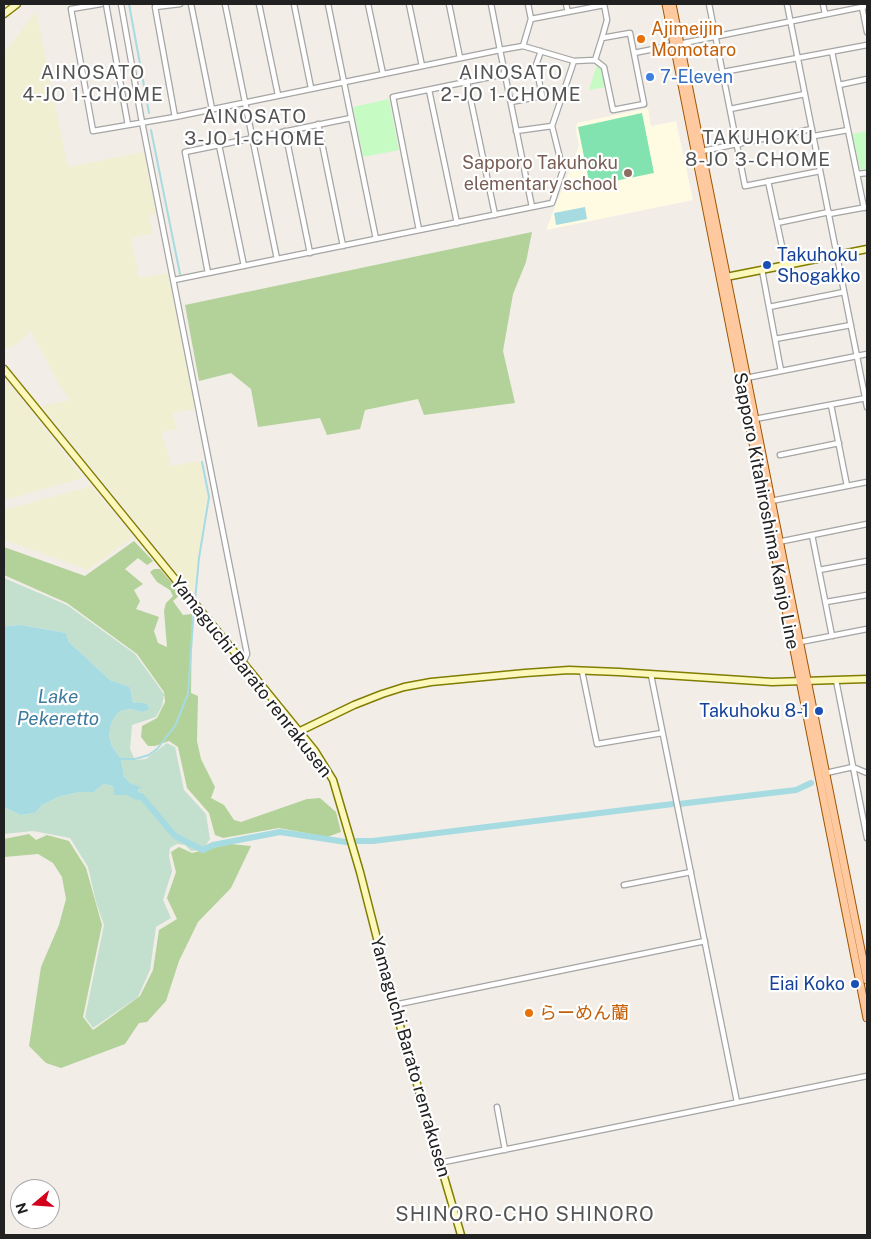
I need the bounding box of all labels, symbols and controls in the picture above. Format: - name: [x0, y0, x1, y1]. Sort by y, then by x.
- place label: Ajimeijin Momotaro: [651, 18, 736, 60]
- marker: Ajimeijin Momotaro: [635, 33, 647, 45]
- district label: AINOSATO 4-JO 1-CHOME: [21, 62, 165, 106]
- district label: AINOSATO 2-JO 1-CHOME: [439, 62, 583, 106]
- place label: 7-Eleven: [660, 66, 733, 88]
- marker: 7-Eleven: [644, 71, 656, 83]
- district label: AINOSATO 3-JO 1-CHOME: [183, 106, 327, 150]
- district label: TAKUHOKU 8-JO 3-CHOME: [683, 127, 833, 171]
- place label: Sapporo Takuhoku elementary school: [462, 152, 618, 194]
- marker: Sapporo Takuhoku elementary school: [622, 167, 634, 179]
- place label: Takuhoku Shogakko: [777, 244, 860, 286]
- marker: Takuhoku Shogakko: [761, 259, 773, 271]
- street label: Sapporo Kitahiroshima Kanjo Line: [729, 371, 803, 651]
- street label: Yamaguchi Barato renrakusen: [166, 572, 336, 782]
- water label: Lake Pekeretto: [17, 686, 99, 730]
- place label: Takuhoku 8-1: [699, 700, 809, 722]
- marker: Takuhoku 8-1: [813, 705, 825, 717]
- street label: Yamaguchi Barato renrakusen: [365, 934, 455, 1180]
- place label: Eiai Koko: [769, 973, 845, 995]
- marker: Eiai Koko: [849, 978, 861, 990]
- place label: らーめん蘭: [539, 1002, 629, 1024]
- marker: らーめん蘭: [523, 1007, 535, 1019]
- north arrow: [10, 1179, 60, 1229]
- text: N: [12, 1201, 31, 1216]
- district label: SHINORO-CHO SHINORO: [393, 1203, 657, 1227]

